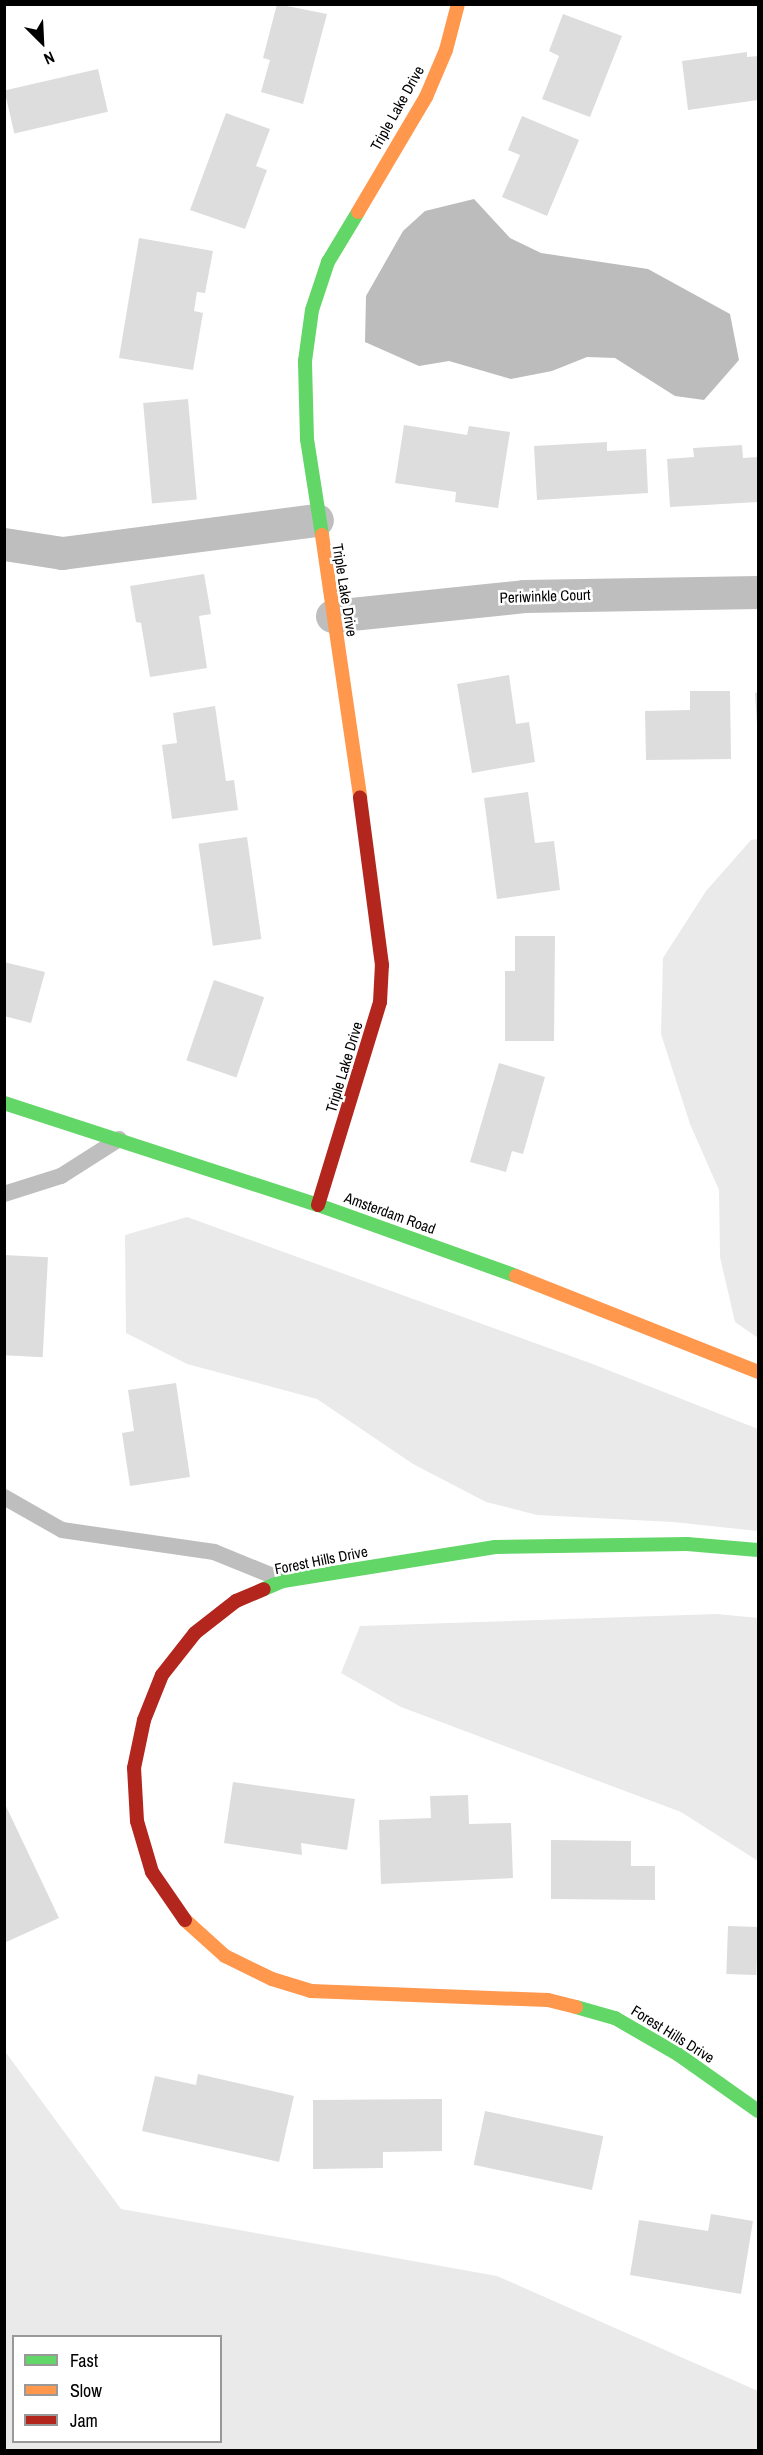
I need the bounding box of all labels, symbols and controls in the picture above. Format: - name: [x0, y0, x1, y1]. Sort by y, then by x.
- north arrow: [12, 12, 72, 72]
- text: N: [41, 46, 58, 70]
- street label: Triple Lake Drive: [366, 63, 428, 153]
- street label: Triple Lake Drive: [329, 542, 361, 638]
- street label: Periwinkle Court: [499, 585, 591, 607]
- street label: Triple Lake Drive: [322, 1019, 366, 1115]
- street label: Amsterdam Road: [342, 1188, 438, 1238]
- street label: Forest Hills Drive: [273, 1542, 369, 1578]
- street label: Forest Hills Drive: [628, 2001, 718, 2067]
- legend: [12, 2335, 222, 2443]
- text: Fast: [70, 2348, 98, 2373]
- text: Slow: [70, 2378, 102, 2403]
- text: Jam: [70, 2408, 98, 2433]

